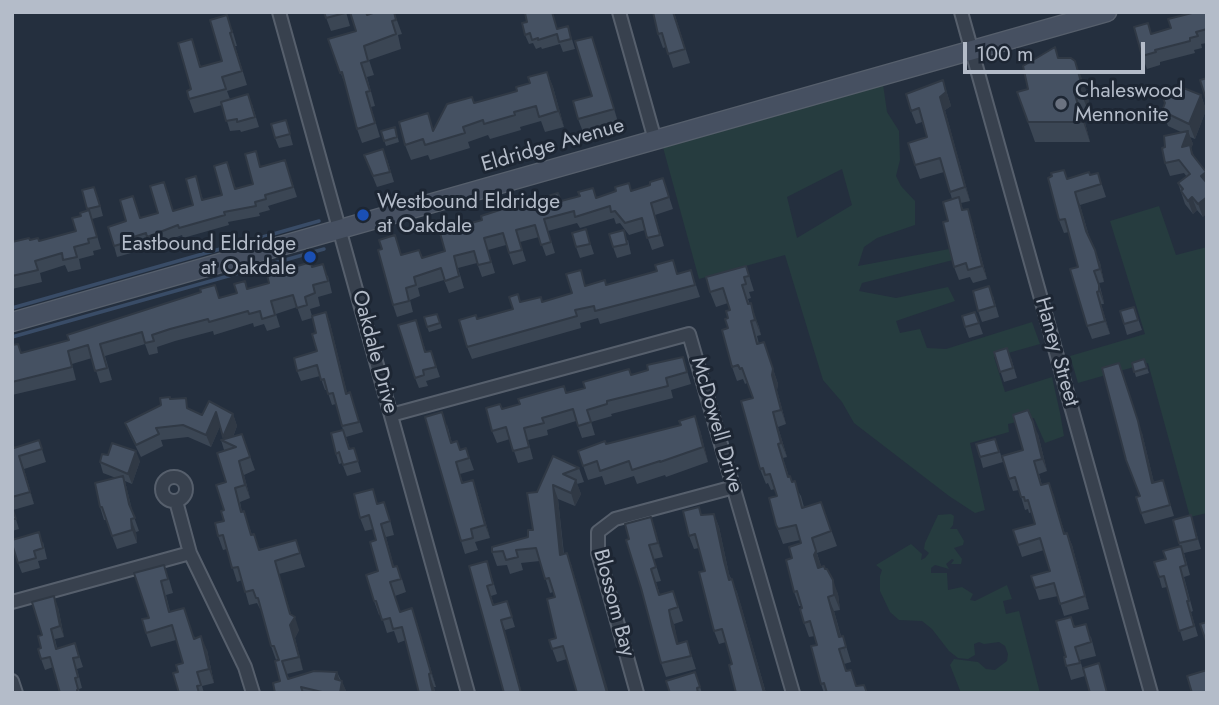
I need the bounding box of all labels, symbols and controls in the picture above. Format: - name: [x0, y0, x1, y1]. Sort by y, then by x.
- scale bar: [967, 28, 1149, 72]
- text: 100 m: [976, 39, 1033, 69]
- place label: Chaleswood Mennonite: [1075, 79, 1183, 129]
- marker: Chaleswood Mennonite: [1053, 96, 1069, 112]
- street label: Eldridge Avenue: [479, 114, 627, 178]
- place label: Westbound Eldridge at Oakdale: [377, 190, 560, 240]
- marker: Westbound Eldridge at Oakdale: [355, 207, 371, 223]
- place label: Eastbound Eldridge at Oakdale: [121, 232, 296, 282]
- marker: Eastbound Eldridge at Oakdale: [302, 249, 318, 265]
- street label: Oakdale Drive: [345, 288, 403, 416]
- street label: Haney Street: [1028, 295, 1084, 409]
- street label: McDowell Drive: [685, 354, 747, 496]
- street label: Blossom Bay: [587, 547, 639, 659]

